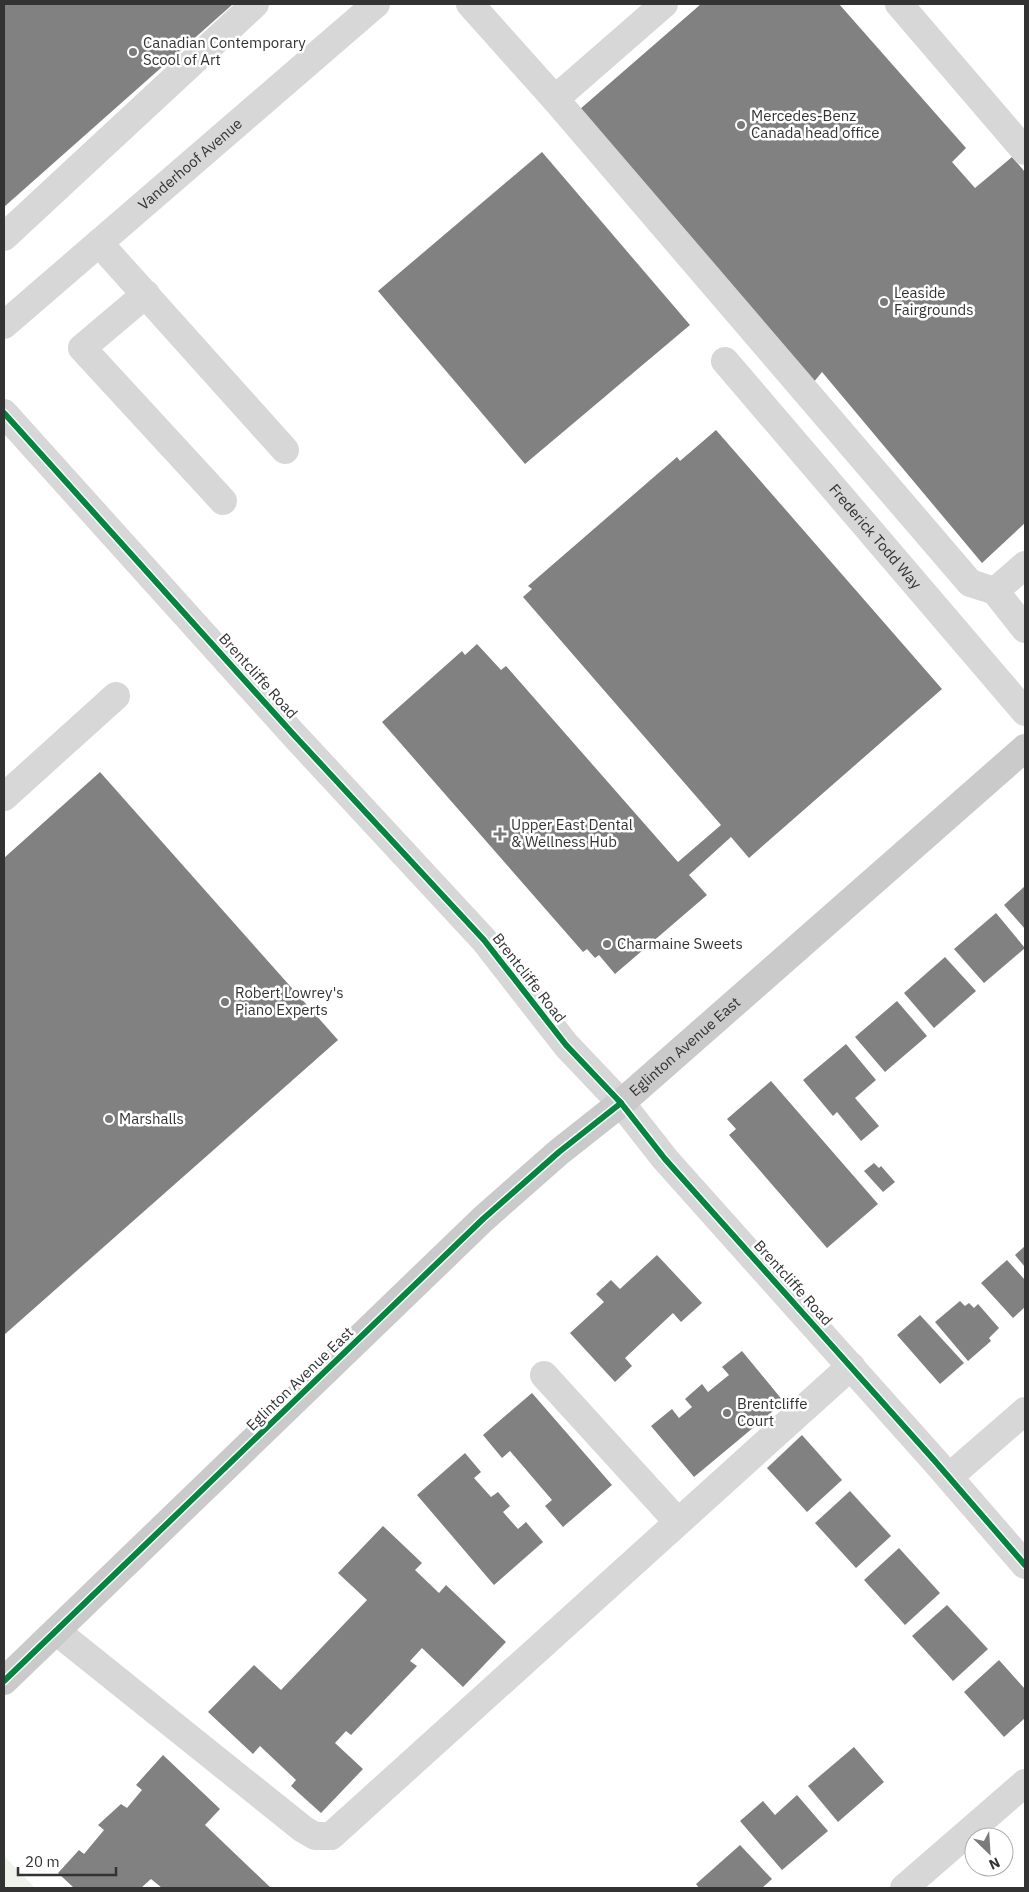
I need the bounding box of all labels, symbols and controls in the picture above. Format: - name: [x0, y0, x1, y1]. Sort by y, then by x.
- place label: Canadian Contemporary Scool of Art: [143, 33, 306, 69]
- marker: Canadian Contemporary Scool of Art: [127, 46, 139, 58]
- place label: Mercedes-Benz Canada head office: [751, 106, 879, 142]
- street label: Vanderhoof Avenue: [134, 114, 246, 214]
- marker: Mercedes-Benz Canada head office: [735, 119, 747, 131]
- place label: Leaside Fairgrounds: [894, 283, 974, 319]
- marker: Leaside Fairgrounds: [878, 296, 890, 308]
- street label: Frederick Todd Way: [825, 480, 926, 593]
- street label: Brentcliffe Road: [215, 629, 302, 722]
- place label: Upper East Dental & Wellness Hub: [511, 815, 633, 851]
- marker: Upper East Dental & Wellness Hub: [493, 827, 507, 841]
- street label: Brentcliffe Road: [489, 929, 570, 1026]
- place label: Charmaine Sweets: [617, 934, 743, 953]
- marker: Charmaine Sweets: [601, 938, 613, 950]
- place label: Robert Lowrey's Piano Experts: [235, 983, 344, 1019]
- street label: Eglinton Avenue East: [625, 993, 744, 1100]
- marker: Robert Lowrey's Piano Experts: [219, 996, 231, 1008]
- place label: Marshalls: [119, 1109, 184, 1128]
- marker: Marshalls: [103, 1113, 115, 1125]
- street label: Brentcliffe Road: [750, 1236, 837, 1329]
- street label: Eglinton Avenue East: [242, 1323, 357, 1435]
- place label: Brentcliffe Court: [737, 1394, 807, 1430]
- marker: Brentcliffe Court: [721, 1407, 733, 1419]
- north arrow: [964, 1827, 1014, 1877]
- scale bar: [18, 1844, 115, 1876]
- text: 20 m: [25, 1852, 60, 1871]
- text: N: [986, 1853, 1003, 1874]

